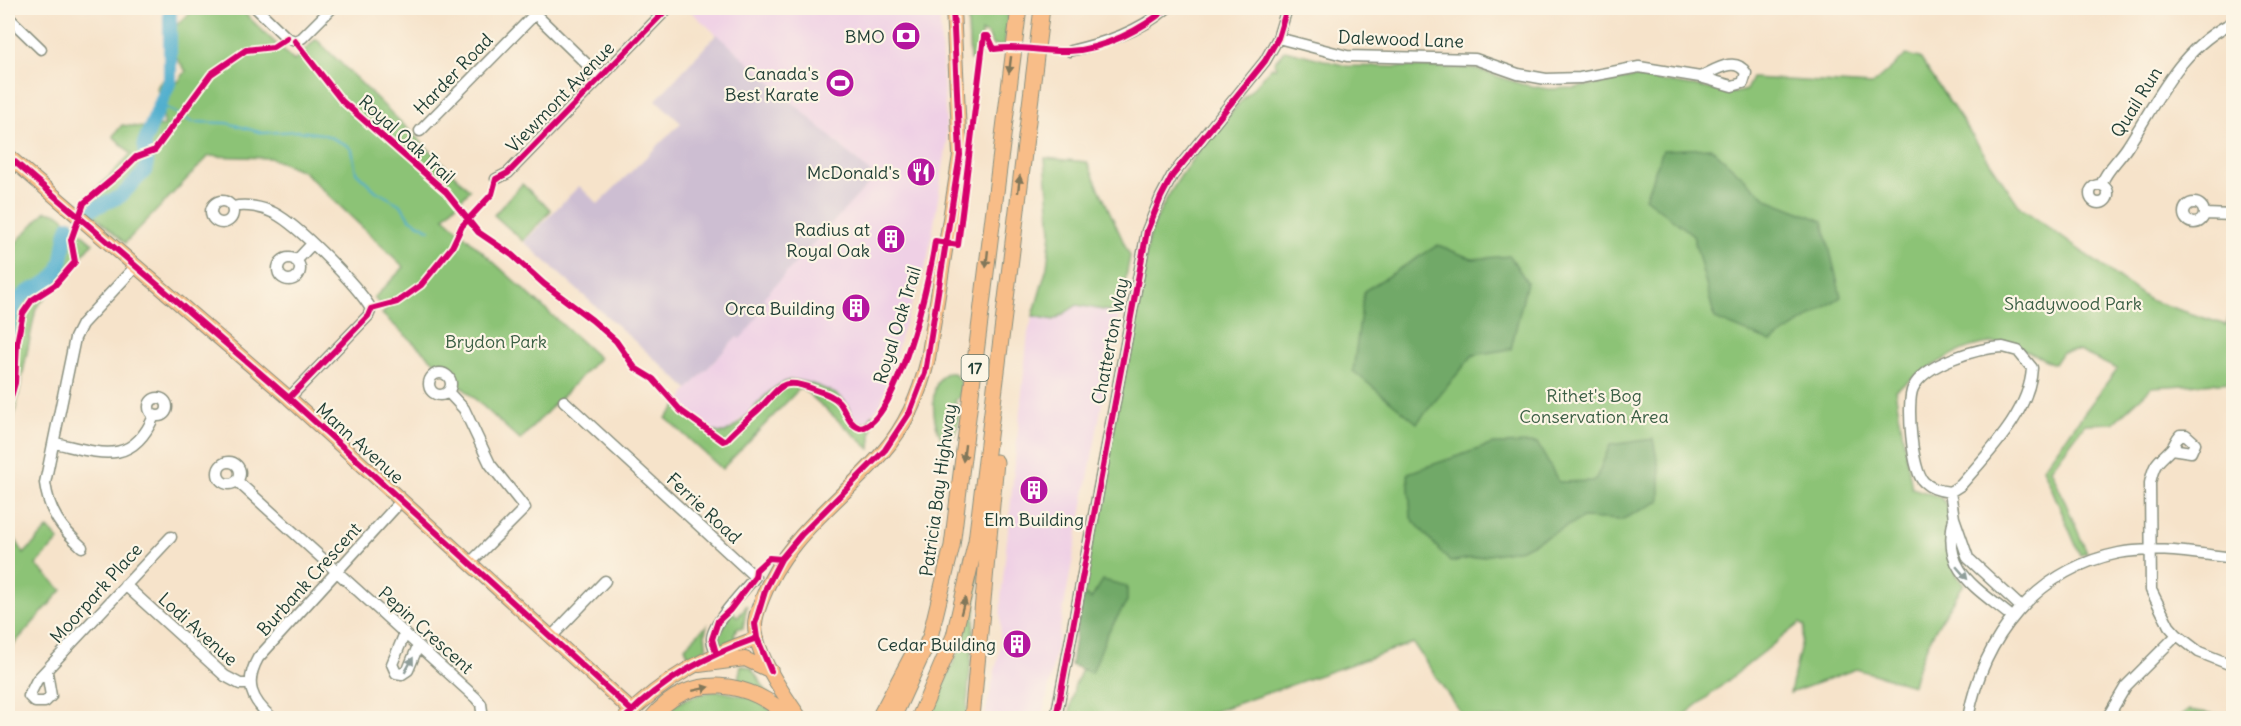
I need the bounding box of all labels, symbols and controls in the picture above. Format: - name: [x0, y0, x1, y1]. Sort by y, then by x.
- bank icon: BMO: [890, 20, 922, 52]
- place label: BMO: [845, 25, 885, 48]
- street label: Dalewood Lane: [1338, 25, 1464, 53]
- street label: Harder Road: [408, 28, 498, 120]
- street label: Viewmont Avenue: [501, 37, 619, 157]
- one-way arrow: [1006, 56, 1015, 75]
- place label: Canada's Best Karate: [725, 62, 819, 106]
- street label: Quail Run: [2105, 62, 2167, 142]
- sports icon: Canada's Best Karate: [824, 67, 856, 99]
- street label: Royal Oak Trail: [354, 90, 460, 188]
- restaurant icon: McDonald's: [905, 156, 937, 188]
- place label: McDonald's: [807, 161, 900, 184]
- one-way arrow: [1014, 174, 1024, 193]
- place label: Radius at Royal Oak: [786, 218, 870, 262]
- building icon: Radius at Royal Oak: [875, 223, 907, 255]
- one-way arrow: [982, 250, 992, 269]
- street label: Royal Oak Trail: [868, 263, 926, 387]
- street label: Chatterton Way: [1086, 276, 1134, 406]
- building icon: Orca Building: [840, 292, 872, 324]
- park label: Shadywood Park: [2004, 292, 2142, 315]
- place label: Orca Building: [725, 297, 835, 320]
- park label: Brydon Park: [445, 330, 547, 353]
- road number: 17: [962, 355, 988, 381]
- park label: Rithet's Bog Conservation Area: [1519, 384, 1669, 428]
- street label: Mann Avenue: [311, 398, 409, 488]
- street label: Patricia Bay Highway: [914, 402, 962, 578]
- one-way arrow: [960, 443, 969, 462]
- street label: Ferrie Road: [662, 468, 746, 549]
- building icon: Elm Building: [1018, 474, 1050, 506]
- place label: Elm Building: [984, 508, 1084, 531]
- street label: Burbank Crescent: [252, 517, 366, 641]
- street label: Moorpark Place: [45, 538, 147, 648]
- one-way arrow: [1955, 565, 1968, 580]
- street label: Pepin Crescent: [374, 581, 478, 679]
- street label: Lodi Avenue: [154, 587, 242, 671]
- one-way arrow: [958, 596, 968, 615]
- building icon: Cedar Building: [1001, 628, 1033, 660]
- place label: Cedar Building: [877, 633, 996, 656]
- one-way arrow: [403, 656, 414, 673]
- one-way arrow: [692, 684, 711, 693]

